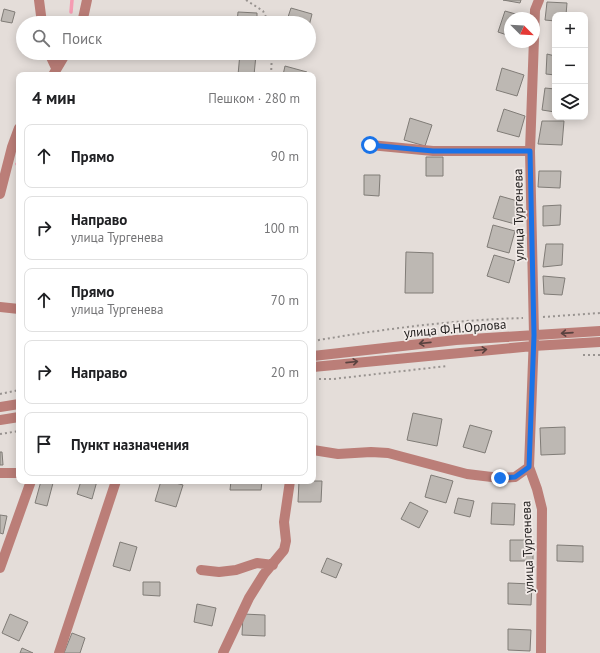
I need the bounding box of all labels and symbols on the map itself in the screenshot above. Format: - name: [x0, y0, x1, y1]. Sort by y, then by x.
- north arrow: [504, 12, 540, 48]
- route start: [361, 136, 379, 154]
- street label: улица Тургенева: [509, 169, 528, 261]
- street label: улица Ф.Н.Орлова: [403, 316, 507, 341]
- one-way arrow: [561, 329, 574, 336]
- one-way arrow: [419, 340, 432, 347]
- one-way arrow: [474, 347, 487, 354]
- one-way arrow: [345, 359, 358, 366]
- route end: [491, 469, 509, 487]
- street label: улица Тургенева: [517, 500, 538, 594]

